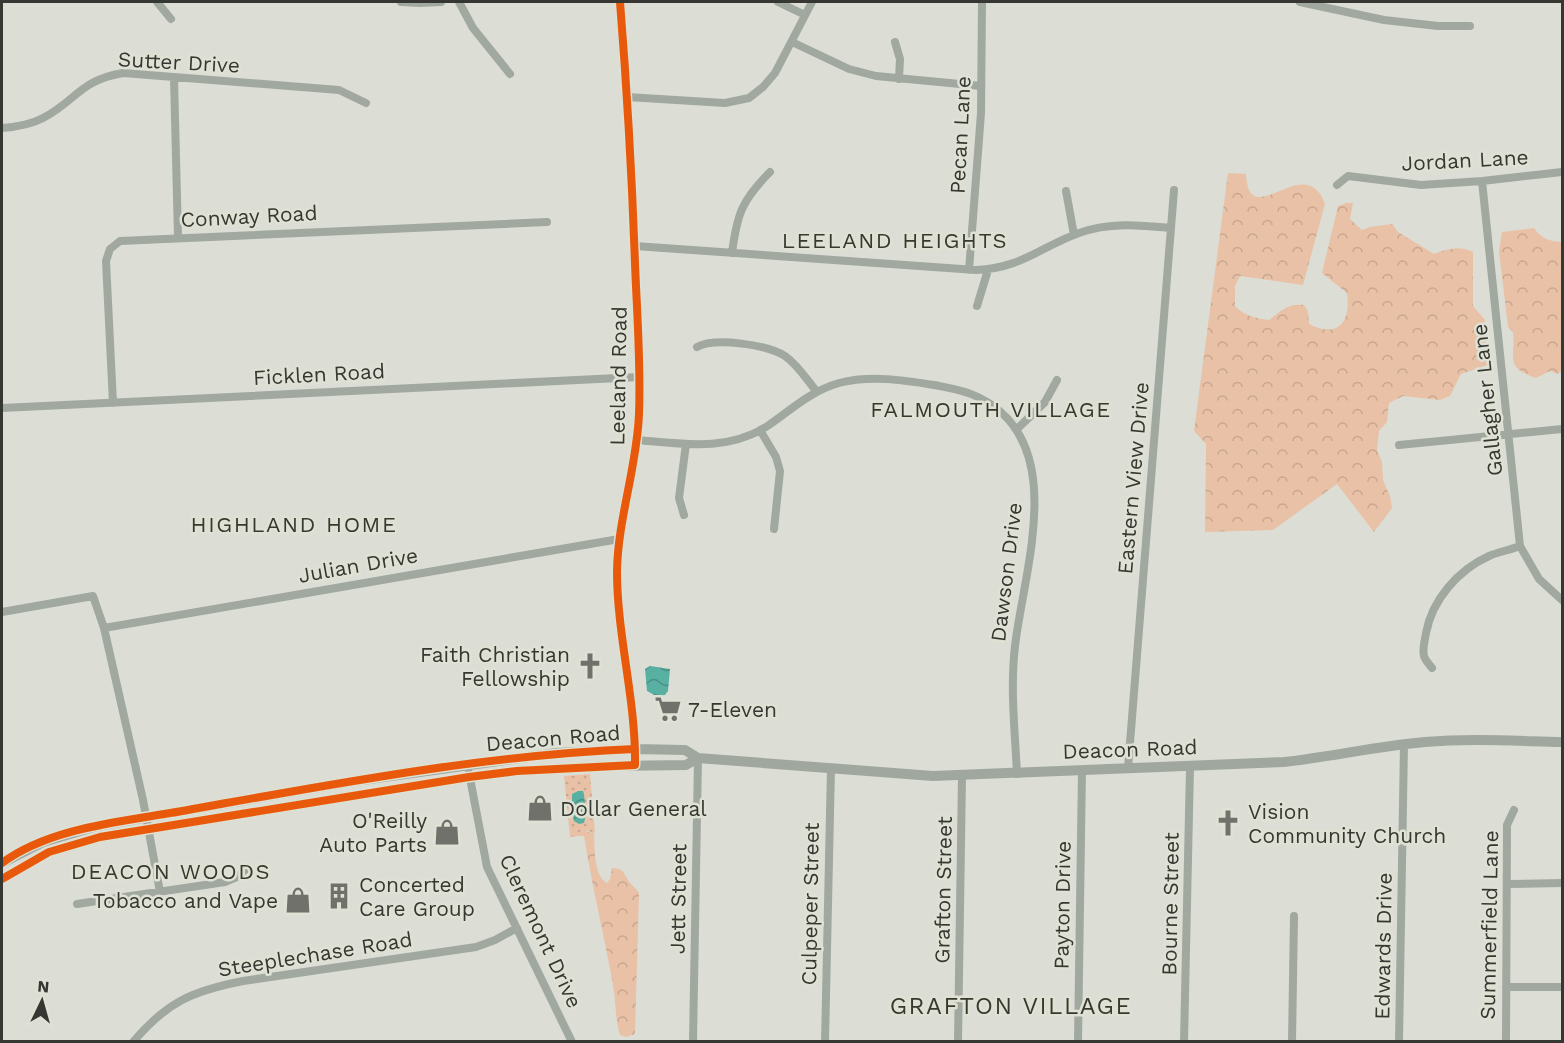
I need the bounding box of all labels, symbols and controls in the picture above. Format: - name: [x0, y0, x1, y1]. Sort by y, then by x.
- street label: Sutter Drive: [117, 46, 241, 78]
- street label: Pecan Lane: [944, 75, 976, 195]
- street label: Jordan Lane: [1401, 144, 1529, 176]
- street label: Conway Road: [180, 200, 318, 232]
- district label: LEELAND HEIGHTS: [782, 228, 1008, 253]
- street label: Leeland Road: [604, 306, 632, 446]
- street label: Gallagher Lane: [1467, 323, 1507, 477]
- street label: Ficklen Road: [252, 358, 386, 390]
- street label: Eastern View Drive: [1112, 381, 1154, 575]
- district label: FALMOUTH VILLAGE: [870, 397, 1112, 422]
- street label: Dawson Drive: [985, 501, 1027, 643]
- district label: HIGHLAND HOME: [191, 512, 397, 537]
- street label: Julian Drive: [296, 542, 420, 588]
- place label: Faith Christian Fellowship: [420, 642, 570, 691]
- church icon: Faith Christian Fellowship: [575, 651, 605, 681]
- supermarket icon: 7-Eleven: [653, 694, 683, 724]
- place label: 7-Eleven: [688, 697, 777, 722]
- street label: Deacon Road: [485, 720, 621, 756]
- street label: Deacon Road: [1062, 734, 1198, 764]
- shop icon: Dollar General: [525, 793, 555, 823]
- place label: Dollar General: [560, 796, 707, 821]
- place label: Vision Community Church: [1248, 799, 1446, 848]
- place label: O'Reilly Auto Parts: [319, 808, 427, 857]
- church icon: Vision Community Church: [1213, 808, 1243, 838]
- street label: Grafton Street: [929, 816, 957, 964]
- shop icon: O'Reilly Auto Parts: [432, 817, 462, 847]
- street label: Culpeper Street: [796, 822, 824, 986]
- street label: Summerfield Lane: [1475, 830, 1503, 1020]
- street label: Bourne Street: [1156, 832, 1184, 976]
- street label: Payton Drive: [1048, 840, 1076, 970]
- street label: Jett Street: [665, 844, 691, 954]
- street label: Cleremont Drive: [494, 850, 588, 1012]
- district label: DEACON WOODS: [71, 859, 271, 884]
- place label: Concerted Care Group: [359, 872, 475, 921]
- street label: Edwards Drive: [1369, 872, 1397, 1020]
- building icon: Concerted Care Group: [324, 881, 354, 911]
- shop icon: Tobacco and Vape: [283, 885, 313, 915]
- place label: Tobacco and Vape: [93, 888, 278, 913]
- street label: Steeplechase Road: [216, 926, 414, 982]
- north arrow: [12, 971, 72, 1031]
- text: N: [37, 977, 50, 997]
- district label: GRAFTON VILLAGE: [890, 992, 1132, 1020]

